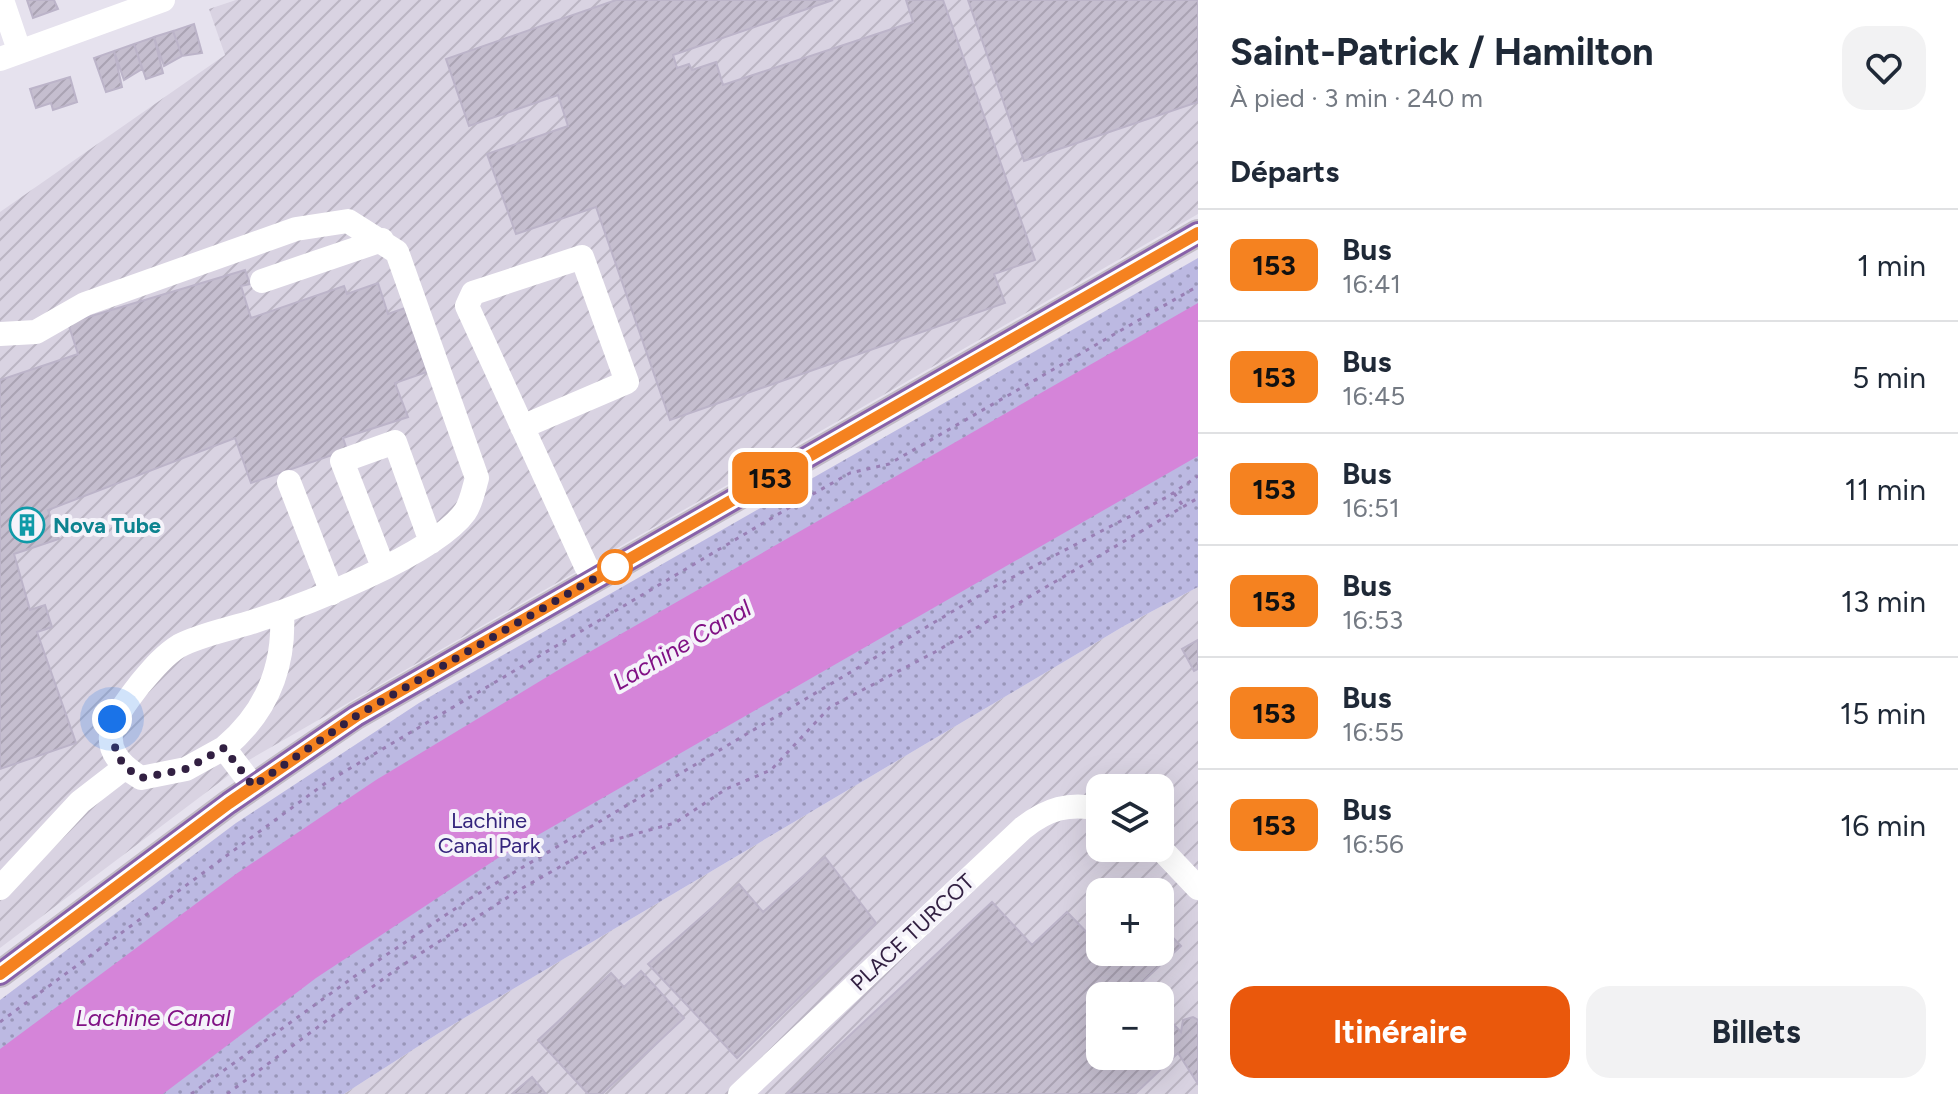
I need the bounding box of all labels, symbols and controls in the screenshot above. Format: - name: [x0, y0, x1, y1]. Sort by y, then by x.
- button: heart: [1842, 26, 1926, 110]
- text: Saint-Patrick / Hamilton: [1230, 29, 1654, 75]
- text: À pied · 3 min · 240 m: [1230, 82, 1483, 114]
- text: Départs: [1230, 153, 1339, 190]
- text: Bus: [1342, 231, 1391, 268]
- text: 1 min: [1857, 247, 1926, 284]
- text: 153: [1252, 248, 1296, 282]
- text: 16:41: [1342, 268, 1401, 300]
- text: Bus: [1342, 343, 1391, 380]
- text: 5 min: [1852, 359, 1926, 396]
- text: 153: [1252, 360, 1296, 394]
- text: 16:45: [1342, 380, 1405, 412]
- line badge: 153: [724, 452, 816, 504]
- text: Bus: [1342, 455, 1391, 492]
- text: 153: [748, 461, 792, 495]
- text: 11 min: [1845, 471, 1926, 508]
- text: 153: [1252, 472, 1296, 506]
- text: 16:51: [1342, 492, 1400, 524]
- building icon: Nova Tube: [8, 506, 46, 544]
- place label: Nova Tube: [53, 512, 161, 539]
- unlabelled marker: [598, 550, 632, 584]
- text: Bus: [1342, 567, 1391, 604]
- text: 13 min: [1841, 583, 1926, 620]
- text: 153: [1252, 584, 1296, 618]
- water label: Lachine Canal: [607, 593, 757, 696]
- text: 16:53: [1342, 604, 1403, 636]
- text: Bus: [1342, 679, 1391, 716]
- text: 15 min: [1840, 695, 1926, 732]
- text: 153: [1252, 696, 1296, 730]
- your location: [92, 699, 132, 739]
- text: 16:55: [1342, 716, 1404, 748]
- map controls: [1086, 774, 1174, 1070]
- button: layers: [1086, 774, 1174, 862]
- text: Bus: [1342, 791, 1391, 828]
- park label: Lachine Canal Park: [438, 807, 541, 859]
- text: 16 min: [1840, 807, 1926, 844]
- text: 153: [1252, 808, 1296, 842]
- text: 16:56: [1342, 828, 1404, 860]
- street label: PLACE TURCOT: [845, 868, 980, 997]
- button: +: [1086, 878, 1174, 966]
- button: −: [1086, 982, 1174, 1070]
- button: Itinéraire: [1230, 986, 1570, 1078]
- button: Billets: [1586, 986, 1926, 1078]
- water label: Lachine Canal: [75, 1003, 231, 1032]

